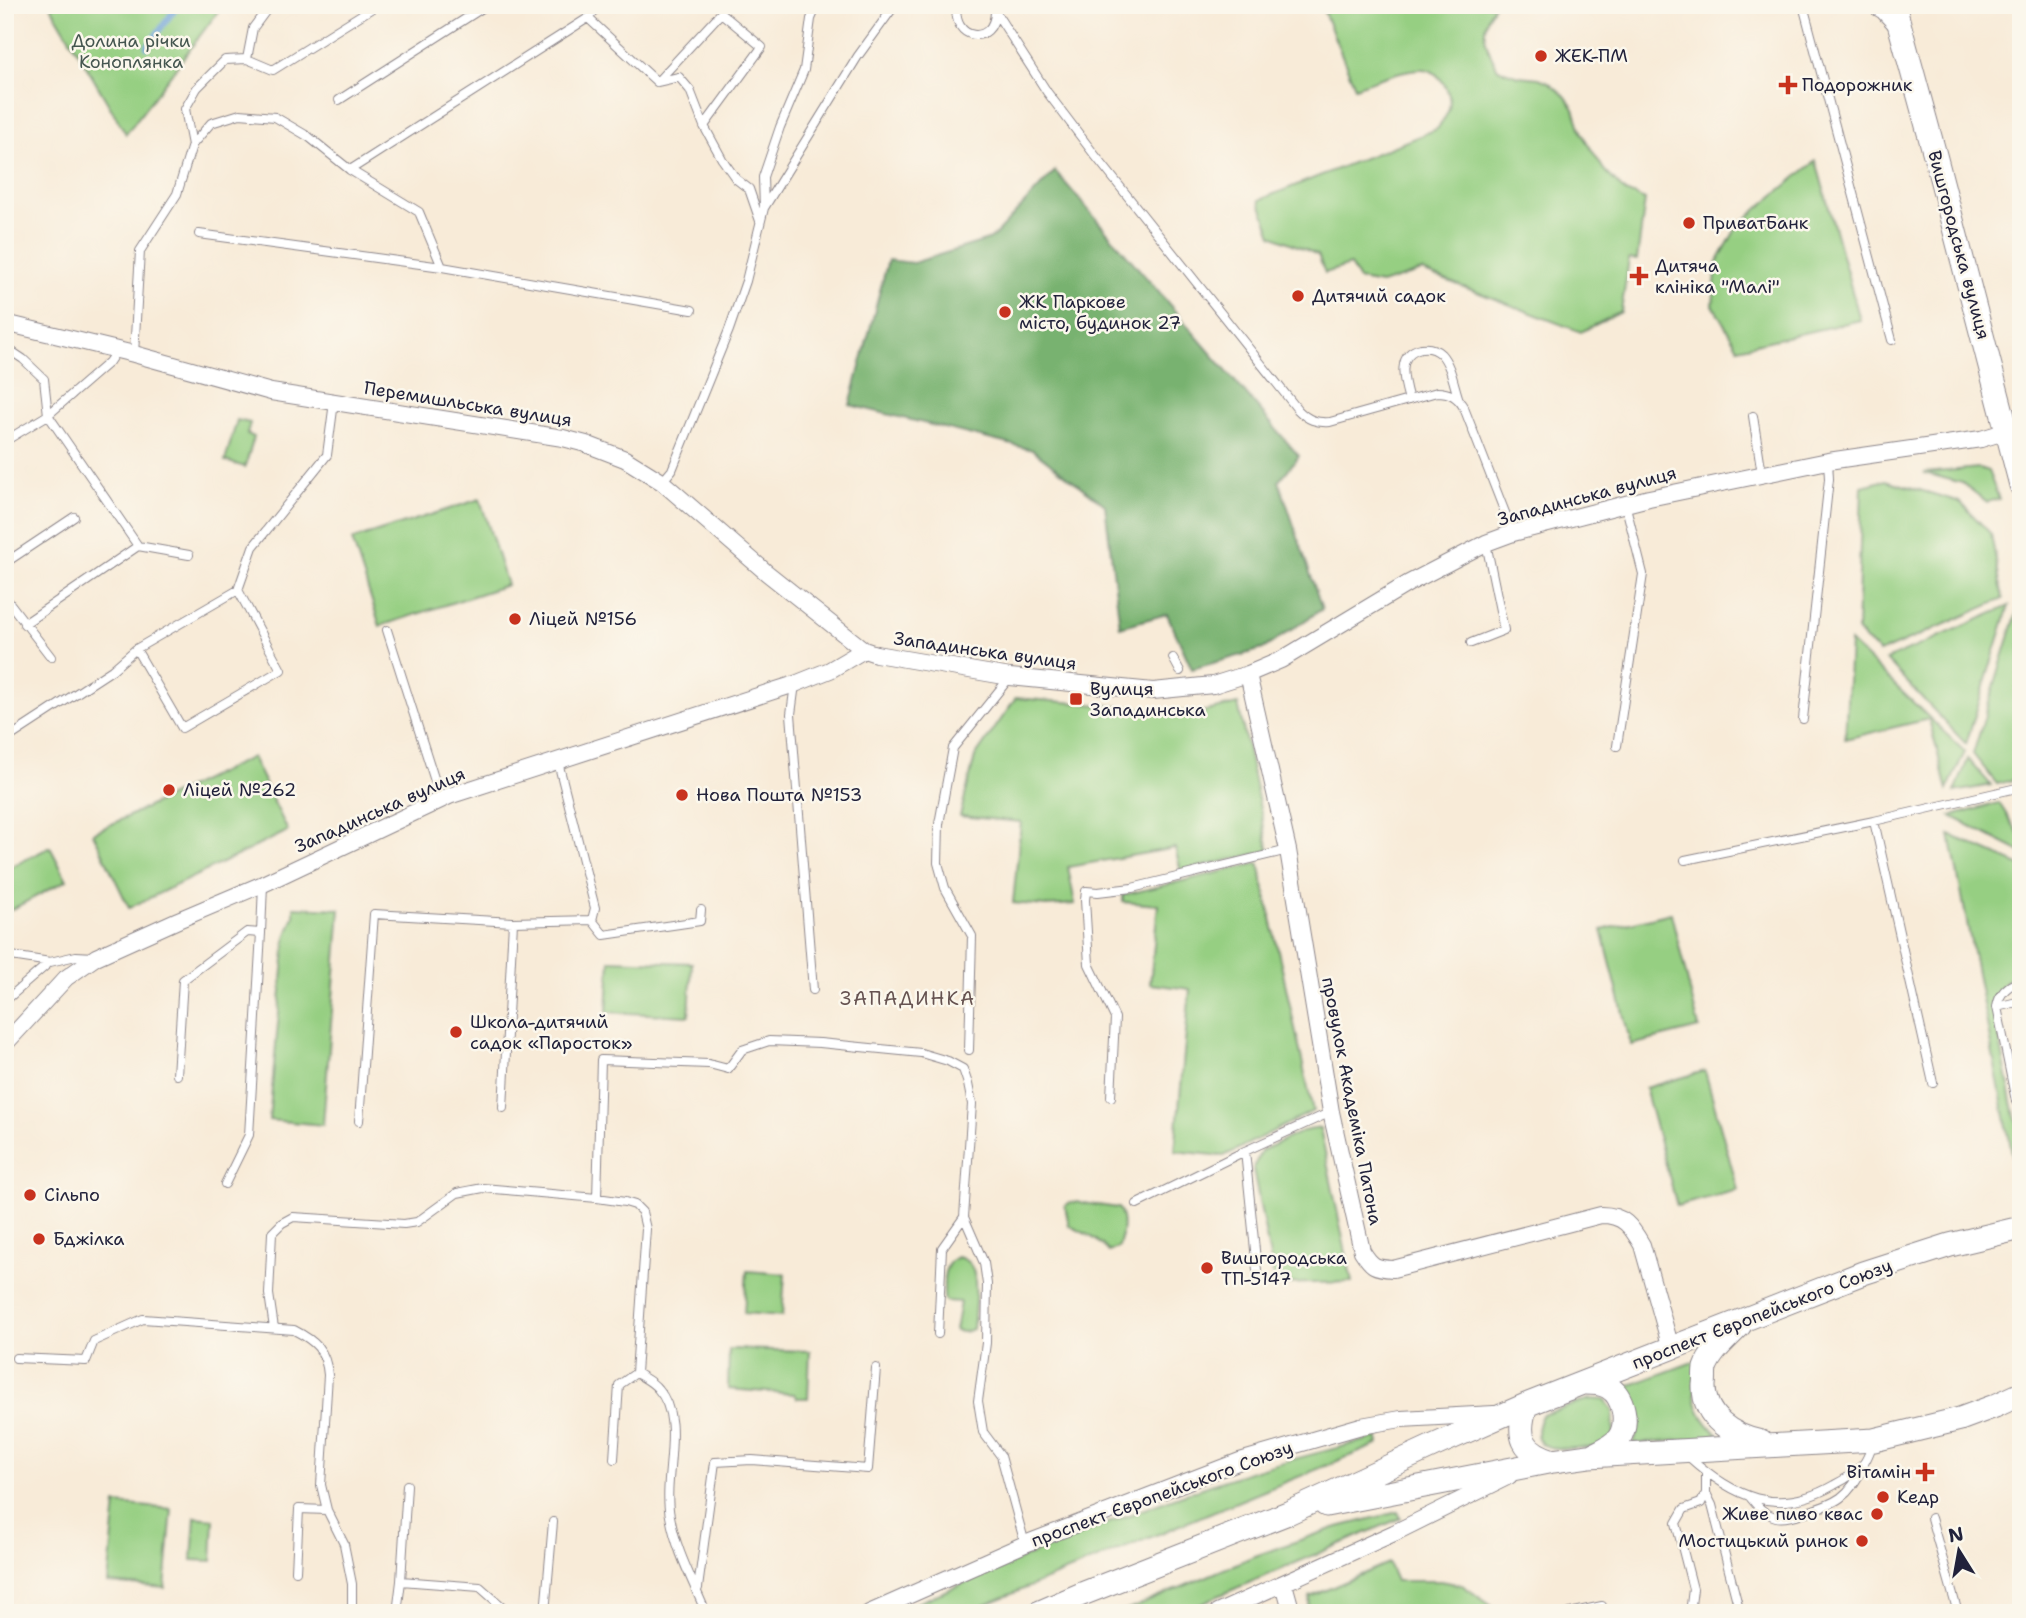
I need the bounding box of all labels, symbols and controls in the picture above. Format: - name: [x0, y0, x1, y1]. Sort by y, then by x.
- park label: Долина річки Коноплянка: [71, 29, 191, 74]
- place label: ЖЕК-ПМ: [1555, 44, 1628, 68]
- marker: ЖЕК-ПМ: [1533, 48, 1549, 64]
- place label: Подорожник: [1802, 73, 1913, 97]
- marker: Подорожник: [1780, 77, 1796, 93]
- street label: Вишгородська вулиця: [1922, 148, 1996, 342]
- place label: ПриватБанк: [1703, 211, 1809, 235]
- marker: ПриватБанк: [1681, 215, 1697, 231]
- place label: Дитяча клініка "Малі": [1655, 254, 1780, 299]
- marker: Дитяча клініка "Малі": [1629, 266, 1649, 286]
- place label: Дитячий садок: [1312, 284, 1446, 308]
- marker: Дитячий садок: [1290, 288, 1306, 304]
- place label: ЖК Паркове місто, будинок 27: [1019, 290, 1181, 335]
- marker: ЖК Паркове місто, будинок 27: [997, 304, 1013, 320]
- street label: Перемишльська вулиця: [362, 376, 574, 432]
- street label: Западинська вулиця: [1495, 461, 1679, 531]
- place label: Ліцей №156: [529, 607, 637, 631]
- marker: Ліцей №156: [507, 611, 523, 627]
- street label: Западинська вулиця: [892, 626, 1078, 676]
- place label: Вулиця Западинська: [1090, 677, 1206, 722]
- marker: Вулиця Западинська: [1068, 691, 1084, 707]
- street label: Западинська вулиця: [291, 762, 469, 858]
- place label: Ліцей №262: [183, 778, 296, 802]
- marker: Ліцей №262: [161, 782, 177, 798]
- place label: Нова Пошта №153: [696, 783, 862, 807]
- marker: Нова Пошта №153: [674, 787, 690, 803]
- street label: провулок Академіка Патона: [1316, 975, 1388, 1227]
- district label: ЗАПАДИНКА: [840, 986, 976, 1011]
- place label: Школа-дитячий садок «Паросток»: [470, 1010, 632, 1055]
- marker: Школа-дитячий садок «Паросток»: [448, 1024, 464, 1040]
- place label: Сільпо: [44, 1183, 100, 1207]
- marker: Сільпо: [22, 1187, 38, 1203]
- place label: Бджілка: [53, 1227, 124, 1251]
- marker: Бджілка: [31, 1231, 47, 1247]
- place label: Вишгородська ТП-5147: [1221, 1246, 1347, 1291]
- street label: проспект Європейського Союзу: [1629, 1253, 1895, 1375]
- marker: Вишгородська ТП-5147: [1199, 1260, 1215, 1276]
- street label: проспект Європейського Союзу: [1028, 1435, 1296, 1553]
- place label: Вітамін: [1846, 1460, 1911, 1484]
- marker: Вітамін: [1917, 1464, 1933, 1480]
- place label: Кедр: [1897, 1485, 1939, 1509]
- marker: Кедр: [1875, 1489, 1891, 1505]
- place label: Живе пиво квас: [1722, 1502, 1863, 1526]
- marker: Живе пиво квас: [1869, 1506, 1885, 1522]
- north arrow: [1924, 1516, 1994, 1586]
- text: N: [1946, 1521, 1966, 1549]
- place label: Мостицький ринок: [1679, 1529, 1848, 1553]
- marker: Мостицький ринок: [1854, 1533, 1870, 1549]

